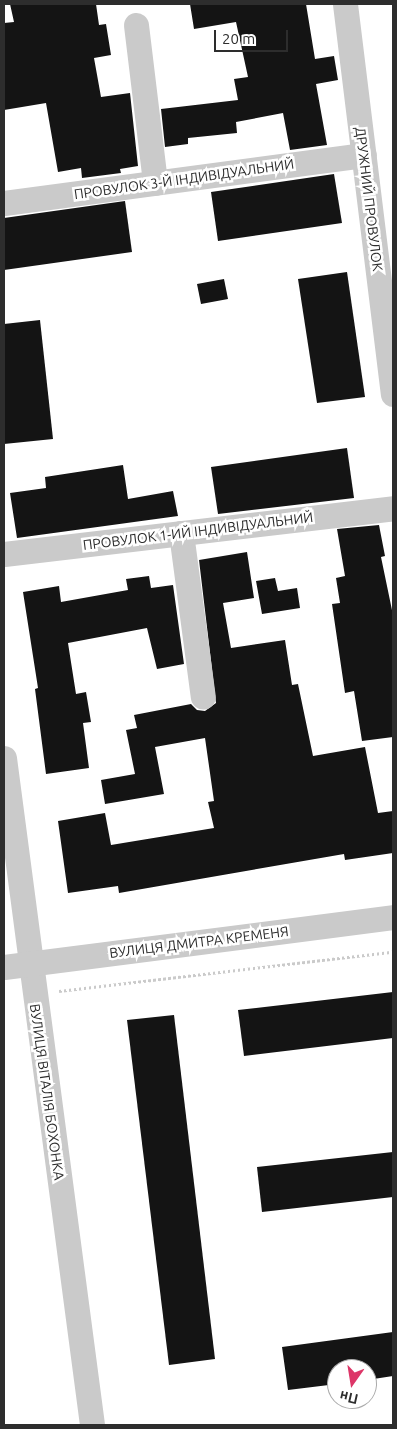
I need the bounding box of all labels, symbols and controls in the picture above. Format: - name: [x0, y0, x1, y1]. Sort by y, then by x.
- scale bar: [217, 20, 291, 52]
- text: 20 m: [222, 30, 255, 47]
- street label: ДРУЖНИЙ ПРОВУЛОК: [352, 126, 386, 272]
- street label: ПРОВУЛОК 3-Й ІНДИВІДУАЛЬНИЙ: [73, 155, 295, 203]
- street label: ПРОВУЛОК 1-ИЙ ІНДИВІДУАЛЬНИЙ: [82, 509, 314, 553]
- street label: ВУЛИЦЯ ДМИТРА КРЕМЕНЯ: [108, 923, 290, 961]
- street label: ВУЛИЦЯ ВІТАЛІЯ БОХОНКА: [26, 1003, 68, 1181]
- north arrow: [327, 1359, 377, 1409]
- text: Пн: [338, 1388, 360, 1408]

